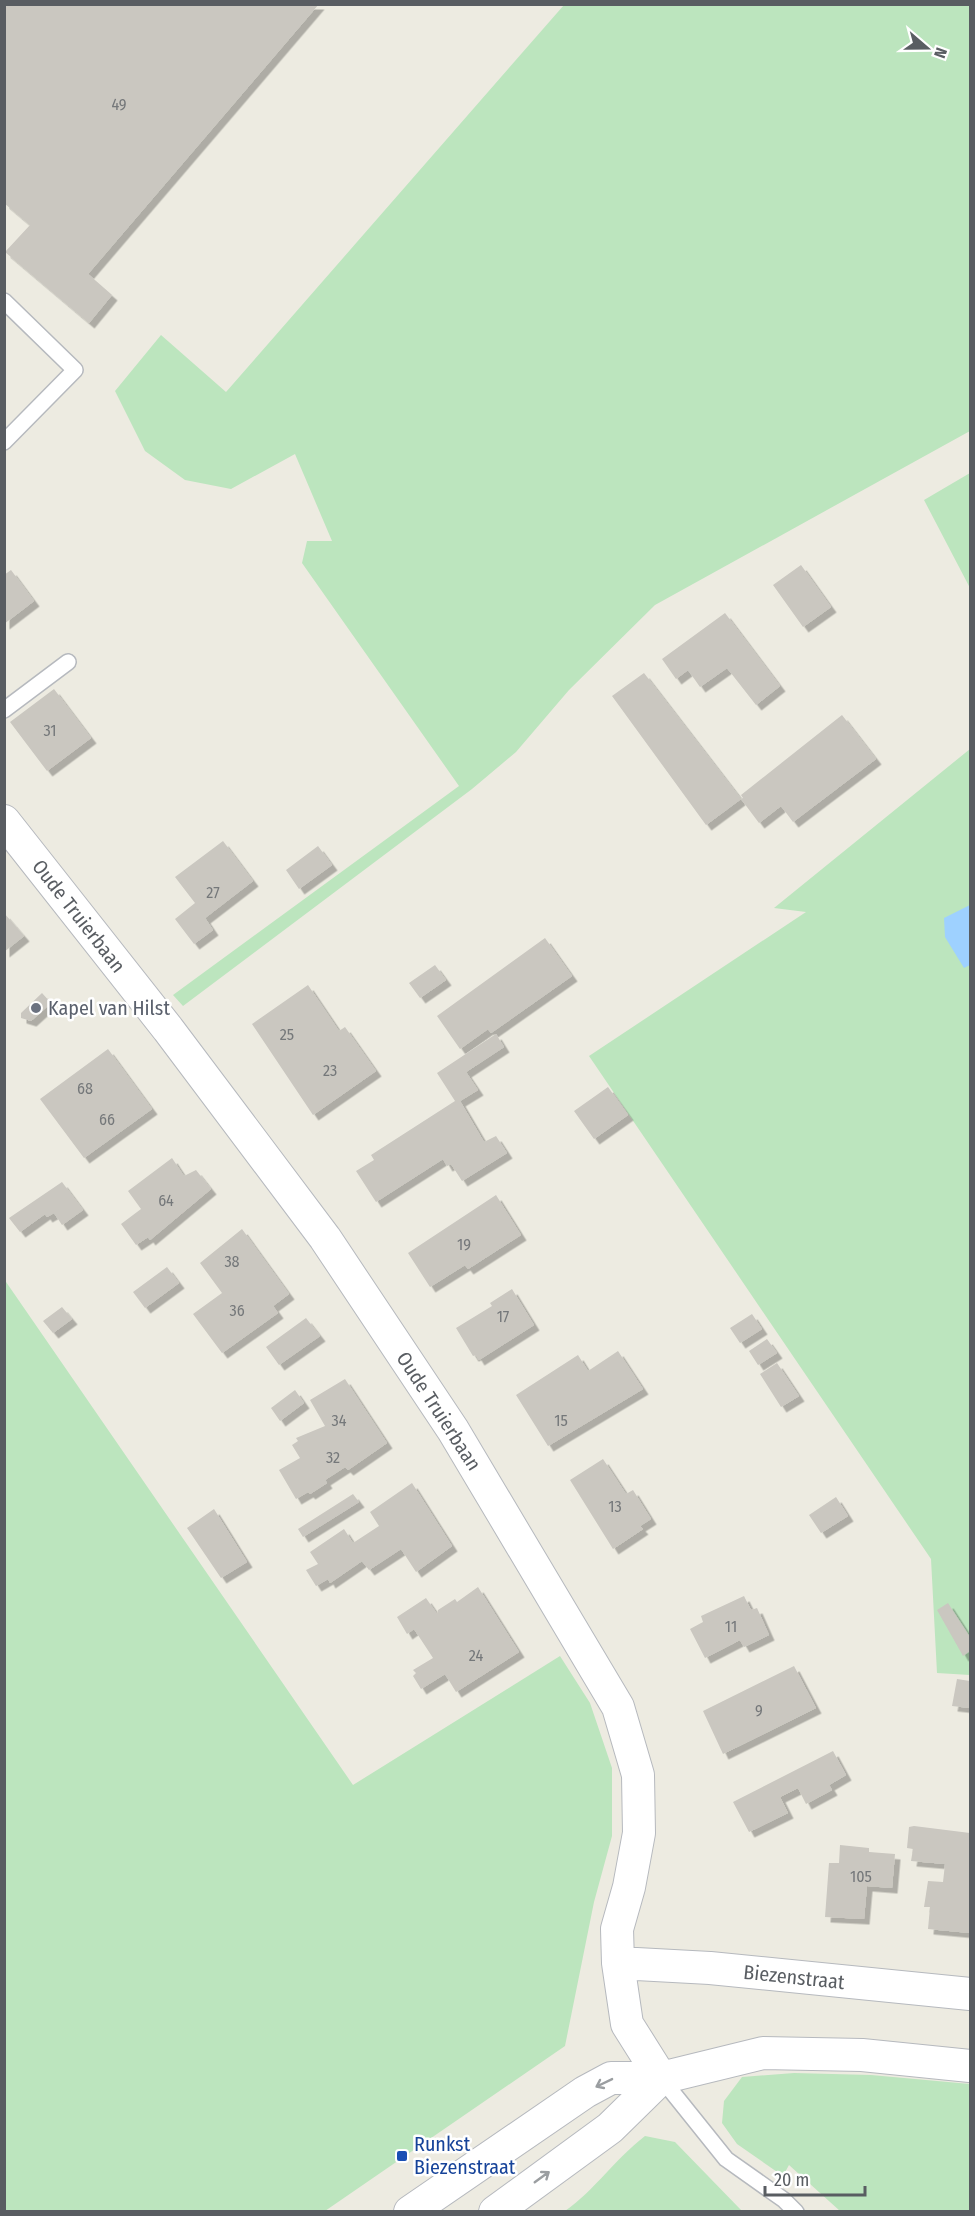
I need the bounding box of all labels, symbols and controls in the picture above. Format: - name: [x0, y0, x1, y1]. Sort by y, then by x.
- north arrow: [897, 18, 957, 78]
- text: N: [930, 45, 951, 61]
- house number: 49: [111, 95, 127, 114]
- house number: 31: [43, 721, 57, 740]
- street label: Oude Truierbaan: [27, 855, 131, 977]
- house number: 27: [206, 883, 220, 902]
- place label: Kapel van Hilst: [48, 996, 170, 1020]
- marker: Kapel van Hilst: [29, 1001, 43, 1015]
- house number: 25: [280, 1025, 294, 1044]
- house number: 23: [323, 1061, 337, 1080]
- house number: 68: [77, 1079, 93, 1098]
- house number: 66: [99, 1110, 115, 1129]
- house number: 64: [158, 1191, 174, 1210]
- house number: 19: [457, 1235, 471, 1254]
- house number: 38: [224, 1252, 240, 1271]
- house number: 36: [229, 1301, 245, 1320]
- house number: 17: [497, 1307, 510, 1326]
- street label: Oude Truierbaan: [392, 1347, 486, 1475]
- house number: 34: [332, 1411, 347, 1430]
- house number: 15: [554, 1411, 568, 1430]
- house number: 32: [326, 1448, 340, 1467]
- house number: 13: [608, 1497, 622, 1516]
- house number: 11: [725, 1617, 737, 1636]
- house number: 24: [469, 1646, 483, 1665]
- house number: 9: [755, 1701, 763, 1720]
- house number: 105: [850, 1867, 872, 1886]
- street label: Biezenstraat: [742, 1960, 846, 1994]
- one-way arrow: [595, 2077, 613, 2089]
- place label: Runkst Biezenstraat: [414, 2132, 516, 2179]
- marker: Runkst Biezenstraat: [395, 2149, 409, 2163]
- scale bar: [765, 2159, 866, 2197]
- text: 20 m: [774, 2169, 809, 2191]
- one-way arrow: [534, 2171, 550, 2183]

